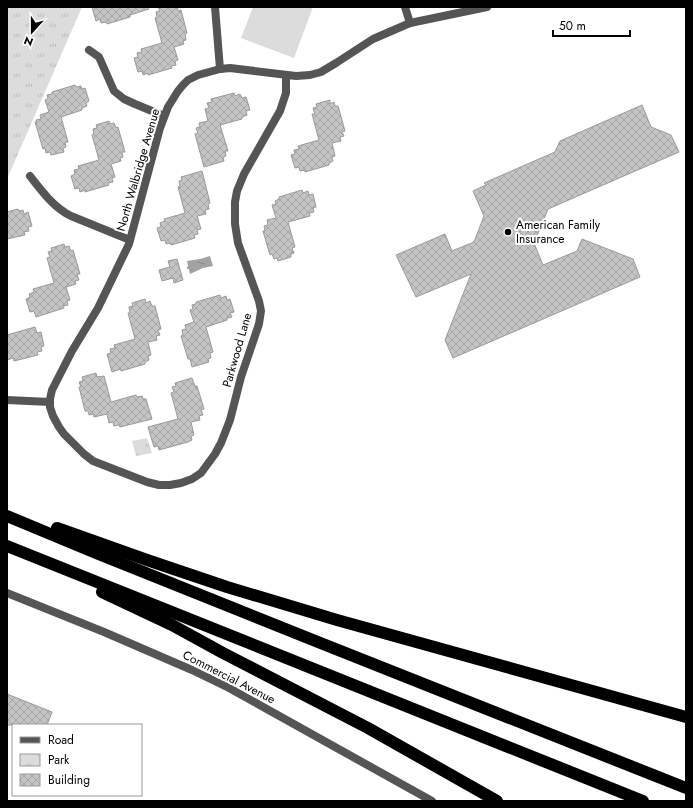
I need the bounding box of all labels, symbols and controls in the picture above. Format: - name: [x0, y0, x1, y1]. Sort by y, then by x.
- north arrow: [12, 12, 52, 52]
- scale bar: [553, 12, 630, 38]
- text: 50 m: [559, 17, 586, 35]
- text: N: [21, 32, 35, 50]
- street label: North Walbridge Avenue: [112, 107, 164, 233]
- place label: American Family Insurance: [516, 216, 601, 248]
- marker: American Family Insurance: [503, 227, 513, 237]
- street label: Parkwood Lane: [218, 311, 256, 389]
- street label: Commercial Avenue: [179, 646, 279, 708]
- legend: [12, 724, 142, 796]
- text: Road: [48, 731, 74, 749]
- text: Park: [48, 751, 70, 769]
- text: Building: [48, 771, 90, 789]

